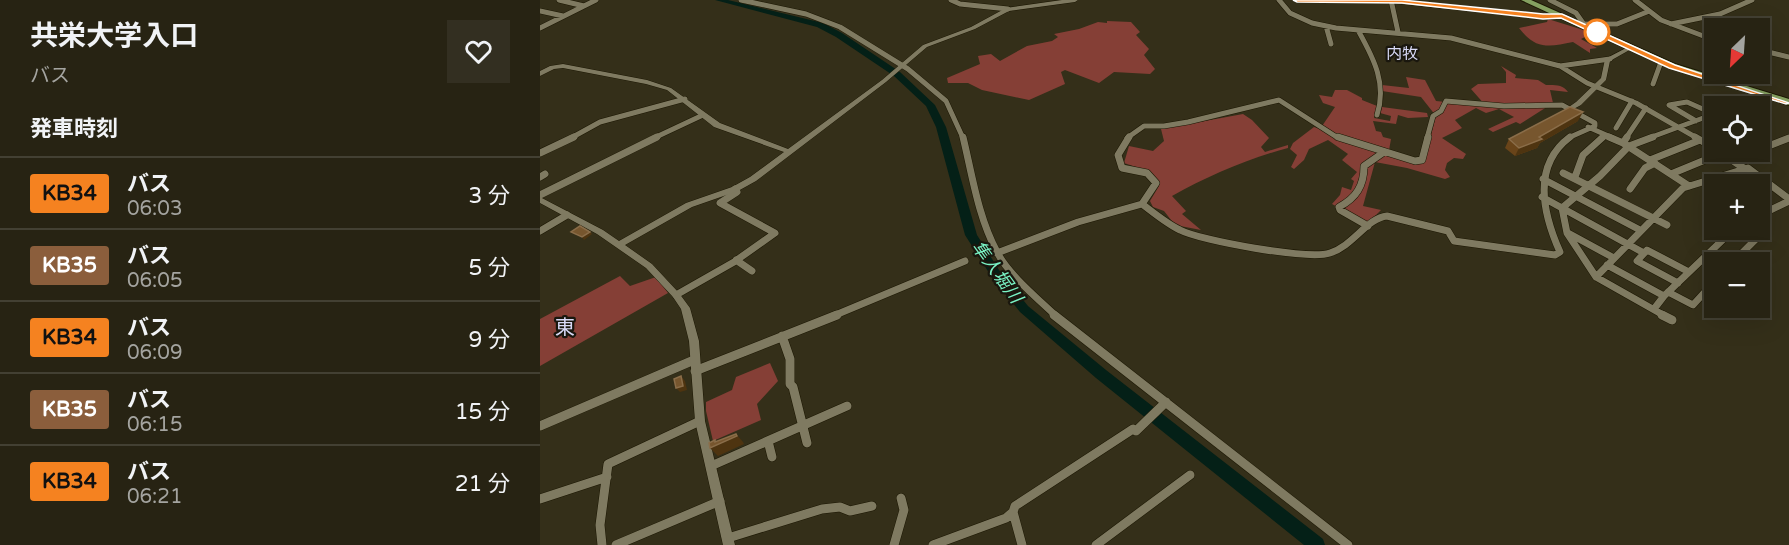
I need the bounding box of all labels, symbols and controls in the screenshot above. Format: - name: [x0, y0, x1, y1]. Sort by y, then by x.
- north arrow: [1704, 18, 1770, 84]
- map controls: [1704, 18, 1770, 318]
- text: 共栄大学入口: [30, 19, 198, 53]
- unlabelled marker: [1584, 19, 1610, 45]
- button: heart: [447, 20, 510, 83]
- district label: 内牧: [1386, 44, 1418, 64]
- text: バス: [30, 64, 70, 88]
- button: locate: [1704, 96, 1770, 162]
- text: 発車時刻: [30, 116, 118, 142]
- text: バス: [127, 171, 171, 197]
- button: +: [1704, 174, 1770, 240]
- text: KB34: [42, 181, 97, 206]
- text: 3 分: [468, 183, 510, 209]
- text: 06:03: [127, 197, 182, 221]
- water label: 隼人堀川: [967, 236, 1028, 309]
- text: バス: [127, 243, 171, 269]
- button: −: [1704, 252, 1770, 318]
- text: KB35: [42, 253, 97, 278]
- text: 5 分: [468, 255, 510, 281]
- text: 06:05: [127, 269, 182, 293]
- text: バス: [127, 315, 171, 341]
- district label: 東: [555, 316, 575, 340]
- text: KB34: [42, 325, 97, 350]
- text: 9 分: [468, 327, 510, 353]
- text: 06:09: [127, 341, 182, 365]
- text: バス: [127, 387, 171, 413]
- text: KB35: [42, 397, 97, 422]
- text: 15 分: [455, 399, 510, 425]
- text: 06:15: [127, 413, 182, 437]
- text: バス: [127, 459, 171, 485]
- text: KB34: [42, 469, 97, 494]
- text: 21 分: [455, 471, 510, 497]
- text: 06:21: [127, 485, 182, 509]

